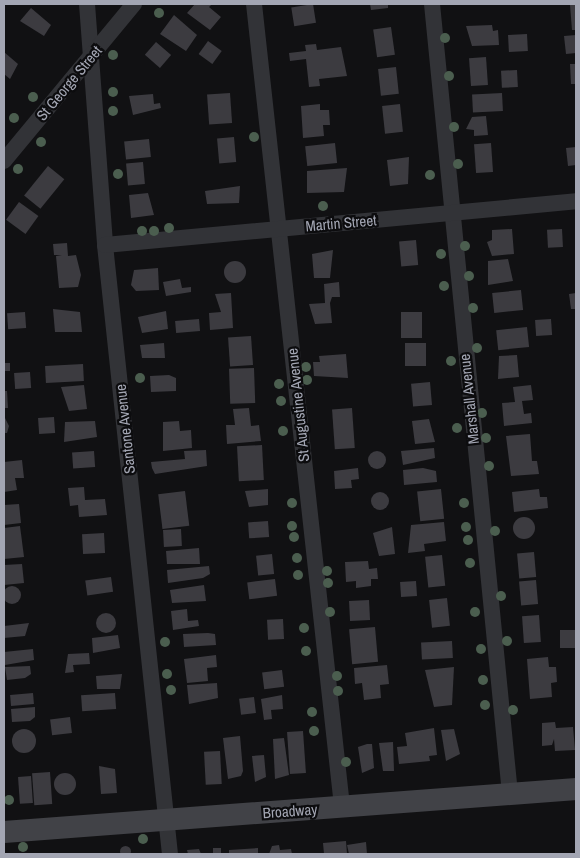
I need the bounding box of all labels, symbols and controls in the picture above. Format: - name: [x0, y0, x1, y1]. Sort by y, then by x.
- street label: St George Street: [32, 42, 106, 124]
- street label: Martin Street: [305, 211, 377, 235]
- street label: St Augustine Avenue: [283, 347, 313, 463]
- street label: Marshall Avenue: [455, 353, 483, 445]
- street label: Santone Avenue: [111, 383, 139, 475]
- street label: Broadway: [262, 800, 318, 822]

